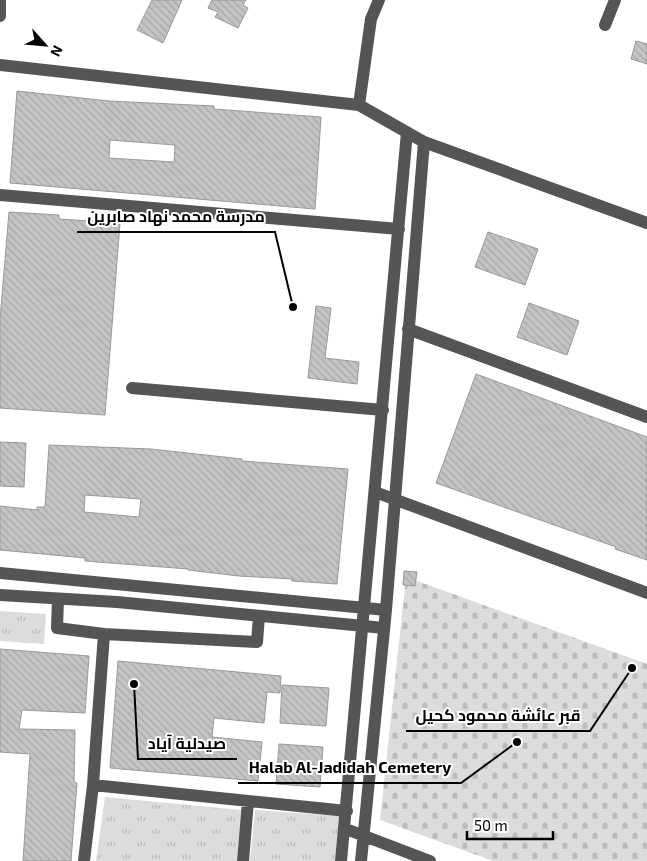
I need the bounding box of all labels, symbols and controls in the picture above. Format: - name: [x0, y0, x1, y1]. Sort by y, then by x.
- north arrow: [20, 20, 70, 70]
- text: N: [47, 43, 67, 59]
- callout: مدرسة محمد نهاد صابرين: [77, 201, 275, 232]
- text: مدرسة محمد نهاد صابرين: [87, 206, 265, 226]
- callout: قبر عائشة محمود كحيل: [406, 700, 590, 731]
- text: قبر عائشة محمود كحيل: [416, 705, 580, 725]
- callout: صيدلية آياد: [138, 728, 237, 759]
- text: صيدلية آياد: [148, 733, 226, 752]
- callout: Halab Al-Jadidah Cemetery: [238, 752, 461, 783]
- text: Halab Al-Jadidah Cemetery: [249, 757, 451, 777]
- scale bar: [467, 808, 553, 840]
- text: 50 m: [474, 816, 508, 834]

